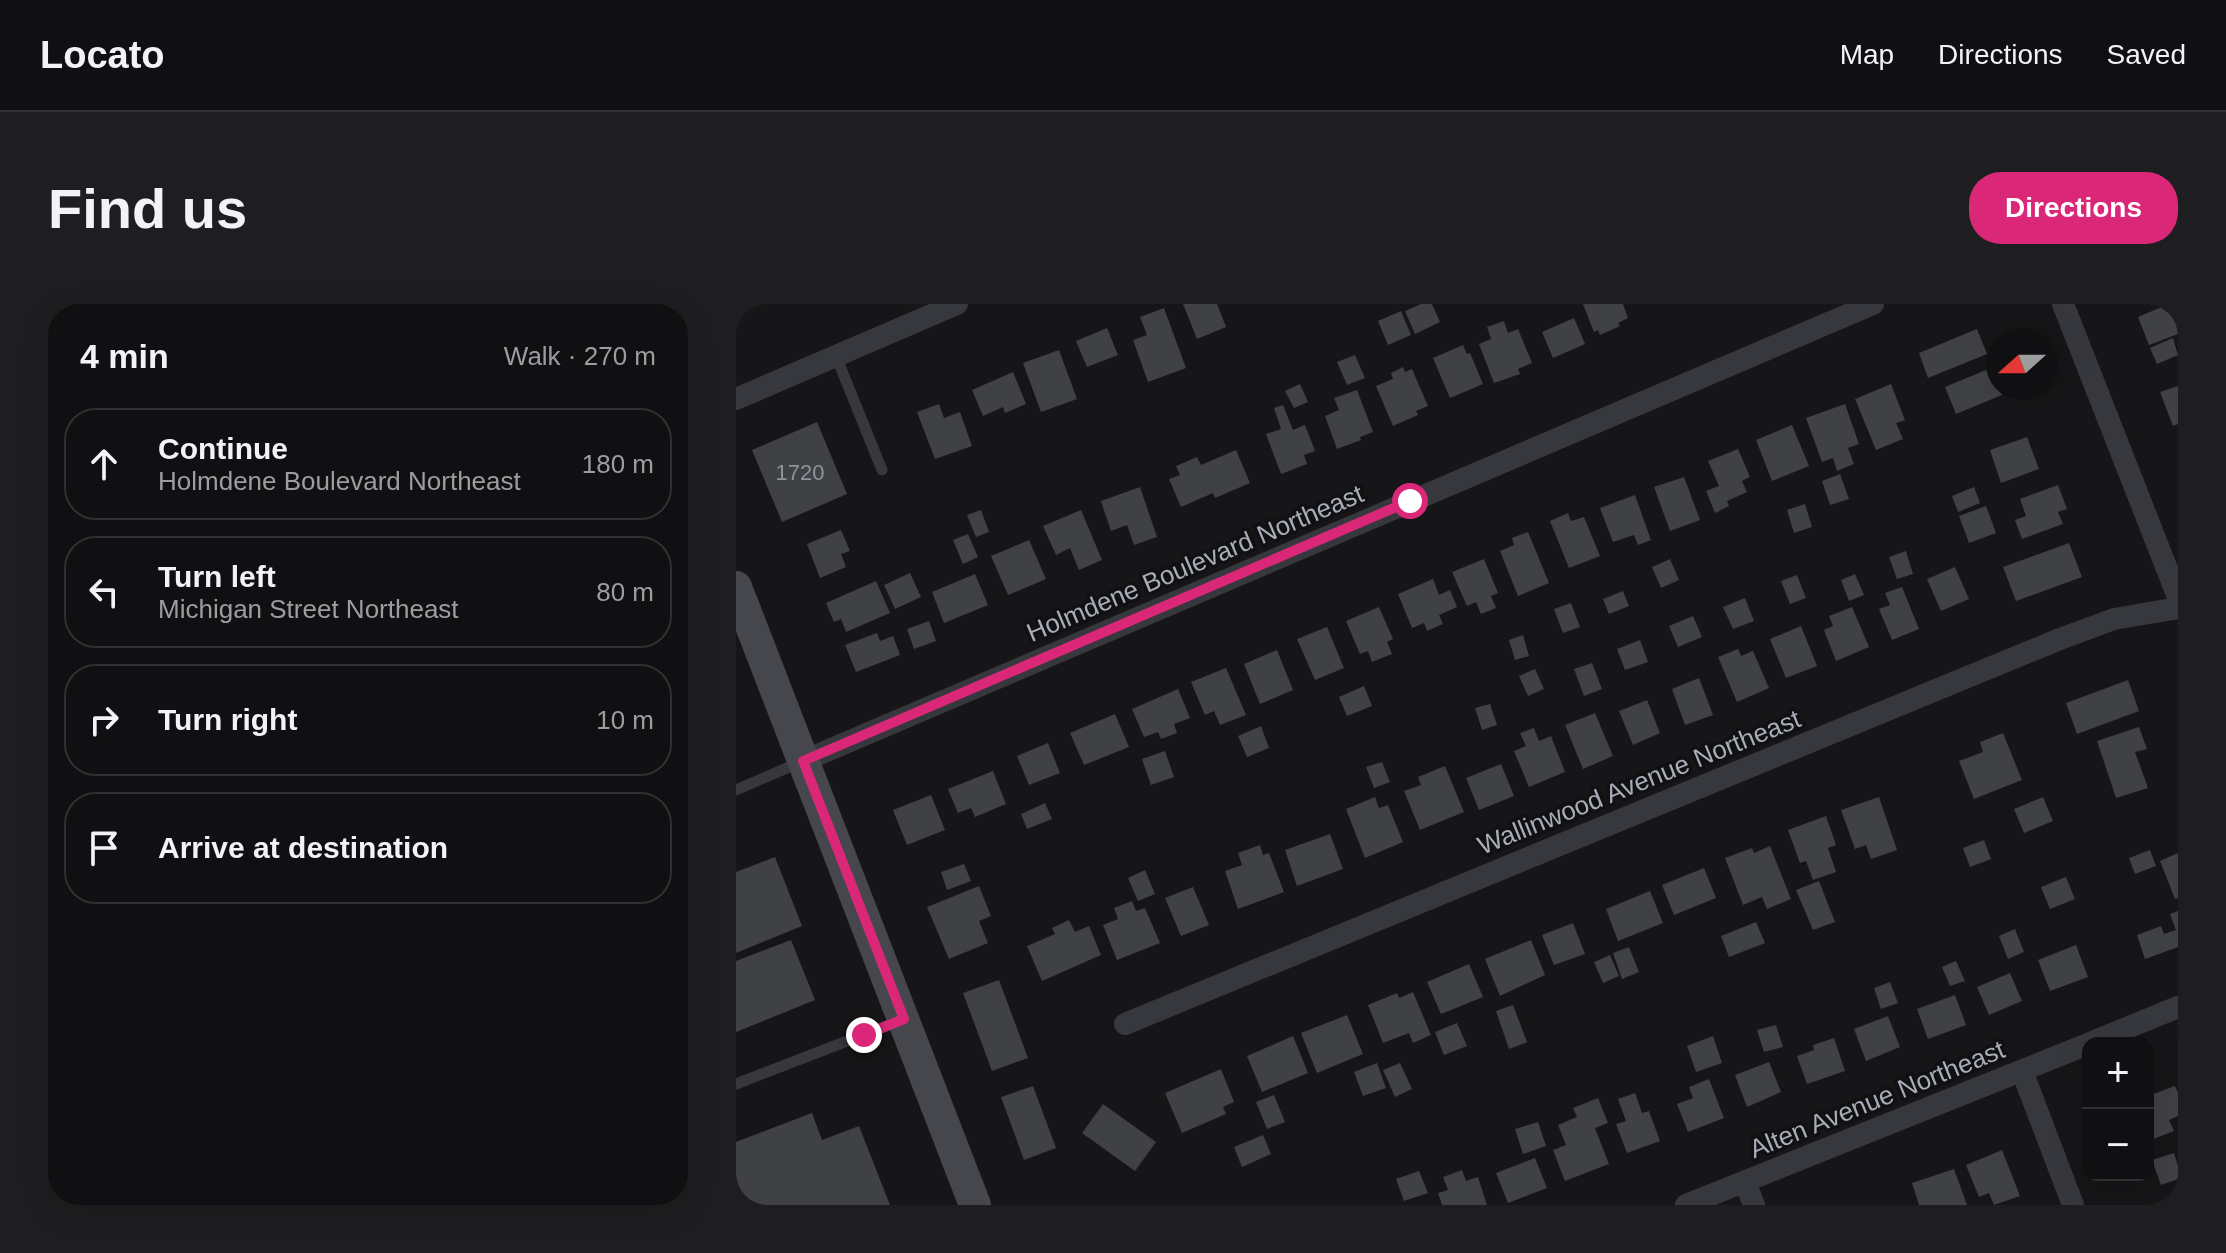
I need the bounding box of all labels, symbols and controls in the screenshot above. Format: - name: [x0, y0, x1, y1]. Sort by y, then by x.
- text: Locato: [40, 34, 165, 76]
- text: Map: [1840, 39, 1894, 70]
- text: Directions: [1938, 39, 2063, 70]
- text: Saved: [2107, 39, 2186, 70]
- button: Directions: [1969, 172, 2178, 244]
- text: Find us: [48, 177, 247, 240]
- north arrow: [1986, 328, 2058, 400]
- text: 4 min: [80, 337, 169, 375]
- text: Walk · 270 m: [504, 341, 656, 371]
- text: Continue: [158, 432, 288, 465]
- icon: ahead: [82, 442, 126, 486]
- text: 180 m: [582, 449, 654, 479]
- house number: 1720: [776, 460, 824, 485]
- text: Holmdene Boulevard Northeast: [158, 466, 521, 496]
- street label: Holmdene Boulevard Northeast: [1022, 478, 1369, 648]
- route start: [1392, 483, 1428, 519]
- text: Turn left: [158, 560, 276, 593]
- icon: left: [82, 570, 126, 614]
- text: 80 m: [596, 577, 654, 607]
- text: Michigan Street Northeast: [158, 594, 459, 624]
- icon: right: [82, 698, 126, 742]
- text: Turn right: [158, 703, 297, 736]
- street label: Wallinwood Avenue Northeast: [1473, 703, 1805, 861]
- text: 10 m: [596, 705, 654, 735]
- icon: arrive: [82, 826, 126, 870]
- text: Arrive at destination: [158, 831, 448, 864]
- route end: [846, 1017, 882, 1053]
- street label: Alten Avenue Northeast: [1745, 1034, 2010, 1164]
- map controls: [2082, 1037, 2154, 1181]
- button: +: [2082, 1037, 2154, 1109]
- button: −: [2082, 1109, 2154, 1181]

